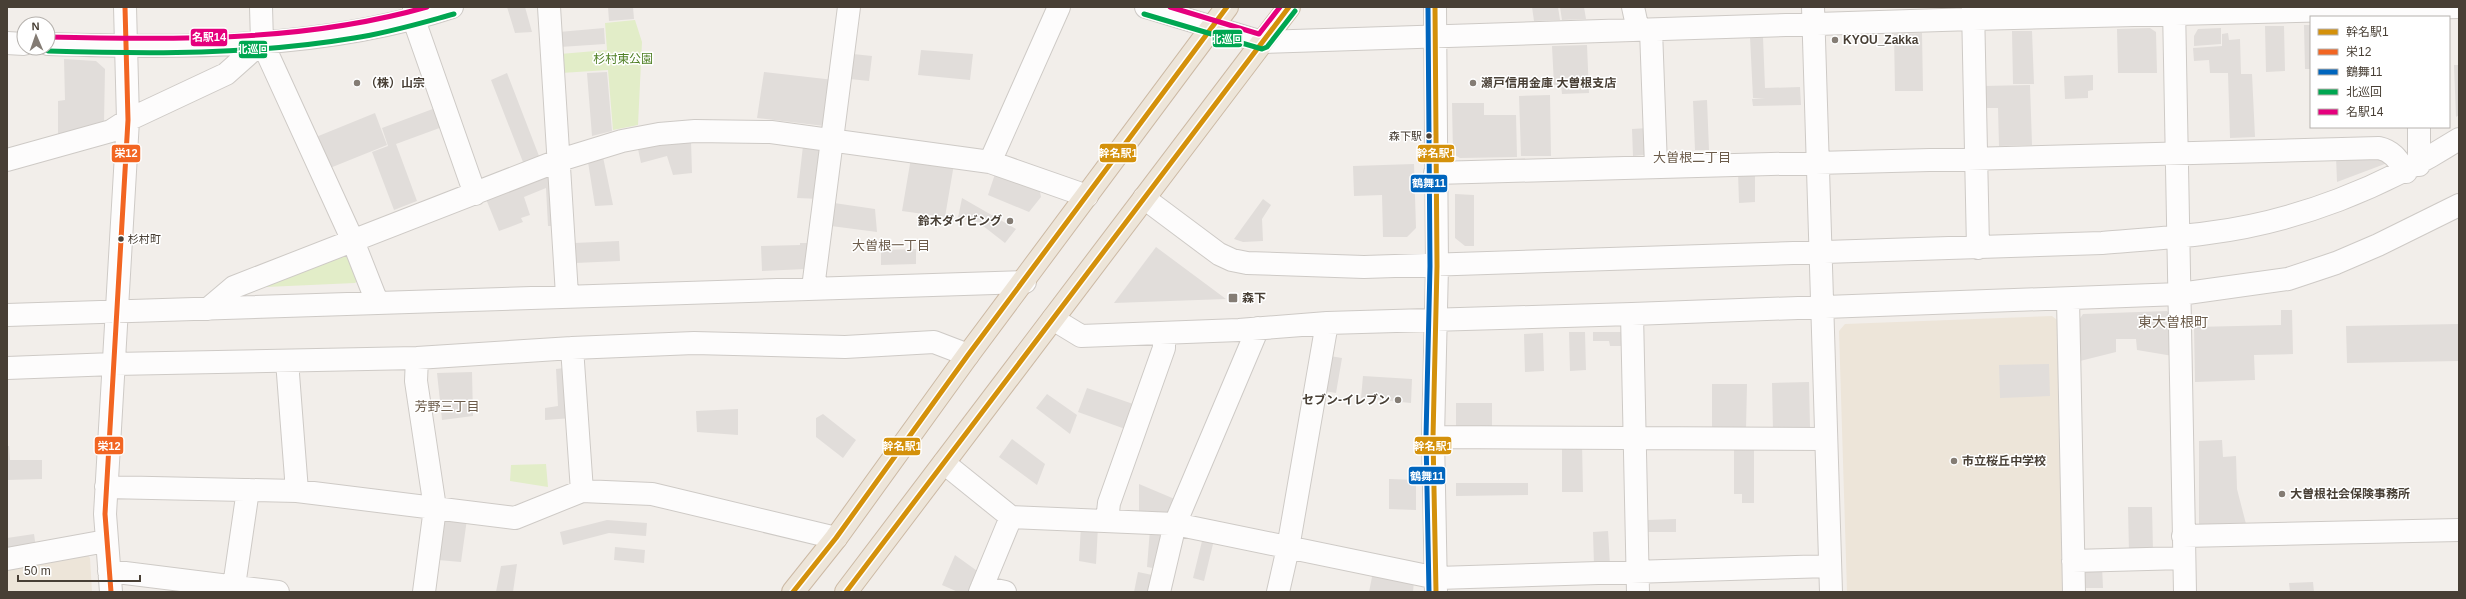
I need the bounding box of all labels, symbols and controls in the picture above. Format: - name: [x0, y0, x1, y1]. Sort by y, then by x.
- north arrow: [16, 16, 56, 56]
- legend: [2310, 16, 2450, 128]
- text: N: [31, 20, 40, 32]
- text: 幹名駅1: [2346, 25, 2389, 39]
- line badge: 名駅14: [190, 28, 228, 47]
- line badge: 北巡回: [1212, 29, 1243, 48]
- text: 名駅14: [192, 31, 227, 43]
- text: 北巡回: [1211, 33, 1244, 45]
- place label: KYOU_Zakka: [1843, 33, 1919, 47]
- marker: KYOU_Zakka: [1830, 35, 1840, 45]
- line badge: 北巡回: [238, 40, 268, 59]
- text: 北巡回: [237, 43, 270, 55]
- text: 栄12: [2346, 45, 2372, 59]
- park label: 杉村東公園: [593, 52, 653, 66]
- text: 鶴舞11: [2346, 65, 2383, 79]
- place label: （株）山宗: [365, 76, 425, 90]
- place label: 瀬戸信用金庫 大曽根支店: [1481, 76, 1616, 90]
- marker: （株）山宗: [352, 78, 362, 88]
- marker: 瀬戸信用金庫 大曽根支店: [1468, 78, 1478, 88]
- text: 北巡回: [2346, 85, 2382, 99]
- text: 名駅14: [2346, 105, 2384, 119]
- place label: 森下駅: [1389, 130, 1422, 142]
- marker: 森下駅: [1424, 131, 1434, 141]
- line badge: 幹名駅1: [1099, 143, 1137, 163]
- line badge: 栄12: [111, 144, 141, 163]
- line badge: 幹名駅1: [1417, 144, 1455, 163]
- text: 栄12: [114, 147, 138, 159]
- text: 幹名駅1: [1098, 147, 1138, 159]
- text: 幹名駅1: [1416, 147, 1456, 159]
- district label: 大曽根二丁目: [1653, 150, 1731, 165]
- line badge: 鶴舞11: [1410, 174, 1448, 193]
- text: 鶴舞11: [1411, 177, 1446, 189]
- place label: 鈴木ダイビング: [917, 214, 1002, 228]
- marker: 鈴木ダイビング: [1005, 216, 1015, 226]
- place label: 杉村町: [128, 233, 161, 245]
- marker: 杉村町: [116, 234, 126, 244]
- district label: 大曽根一丁目: [852, 238, 930, 253]
- place label: 森下: [1242, 291, 1266, 305]
- marker: 森下: [1227, 292, 1239, 304]
- district label: 東大曽根町: [2138, 314, 2208, 330]
- place label: セブン-イレブン: [1302, 393, 1390, 407]
- marker: セブン-イレブン: [1393, 395, 1403, 405]
- district label: 芳野三丁目: [414, 399, 480, 414]
- line badge: 栄12: [94, 436, 124, 455]
- line badge: 幹名駅1: [1414, 436, 1452, 455]
- line badge: 幹名駅1: [883, 437, 921, 456]
- text: 栄12: [97, 440, 121, 452]
- text: 幹名駅1: [882, 440, 922, 452]
- text: 幹名駅1: [1413, 440, 1453, 452]
- place label: 市立桜丘中学校: [1962, 454, 2046, 468]
- marker: 市立桜丘中学校: [1949, 456, 1959, 466]
- line badge: 鶴舞11: [1408, 466, 1446, 485]
- text: 鶴舞11: [1409, 470, 1444, 482]
- place label: 大曽根社会保険事務所: [2290, 487, 2410, 501]
- marker: 大曽根社会保険事務所: [2277, 489, 2287, 499]
- scale bar: [18, 557, 140, 583]
- text: 50 m: [24, 564, 51, 578]

